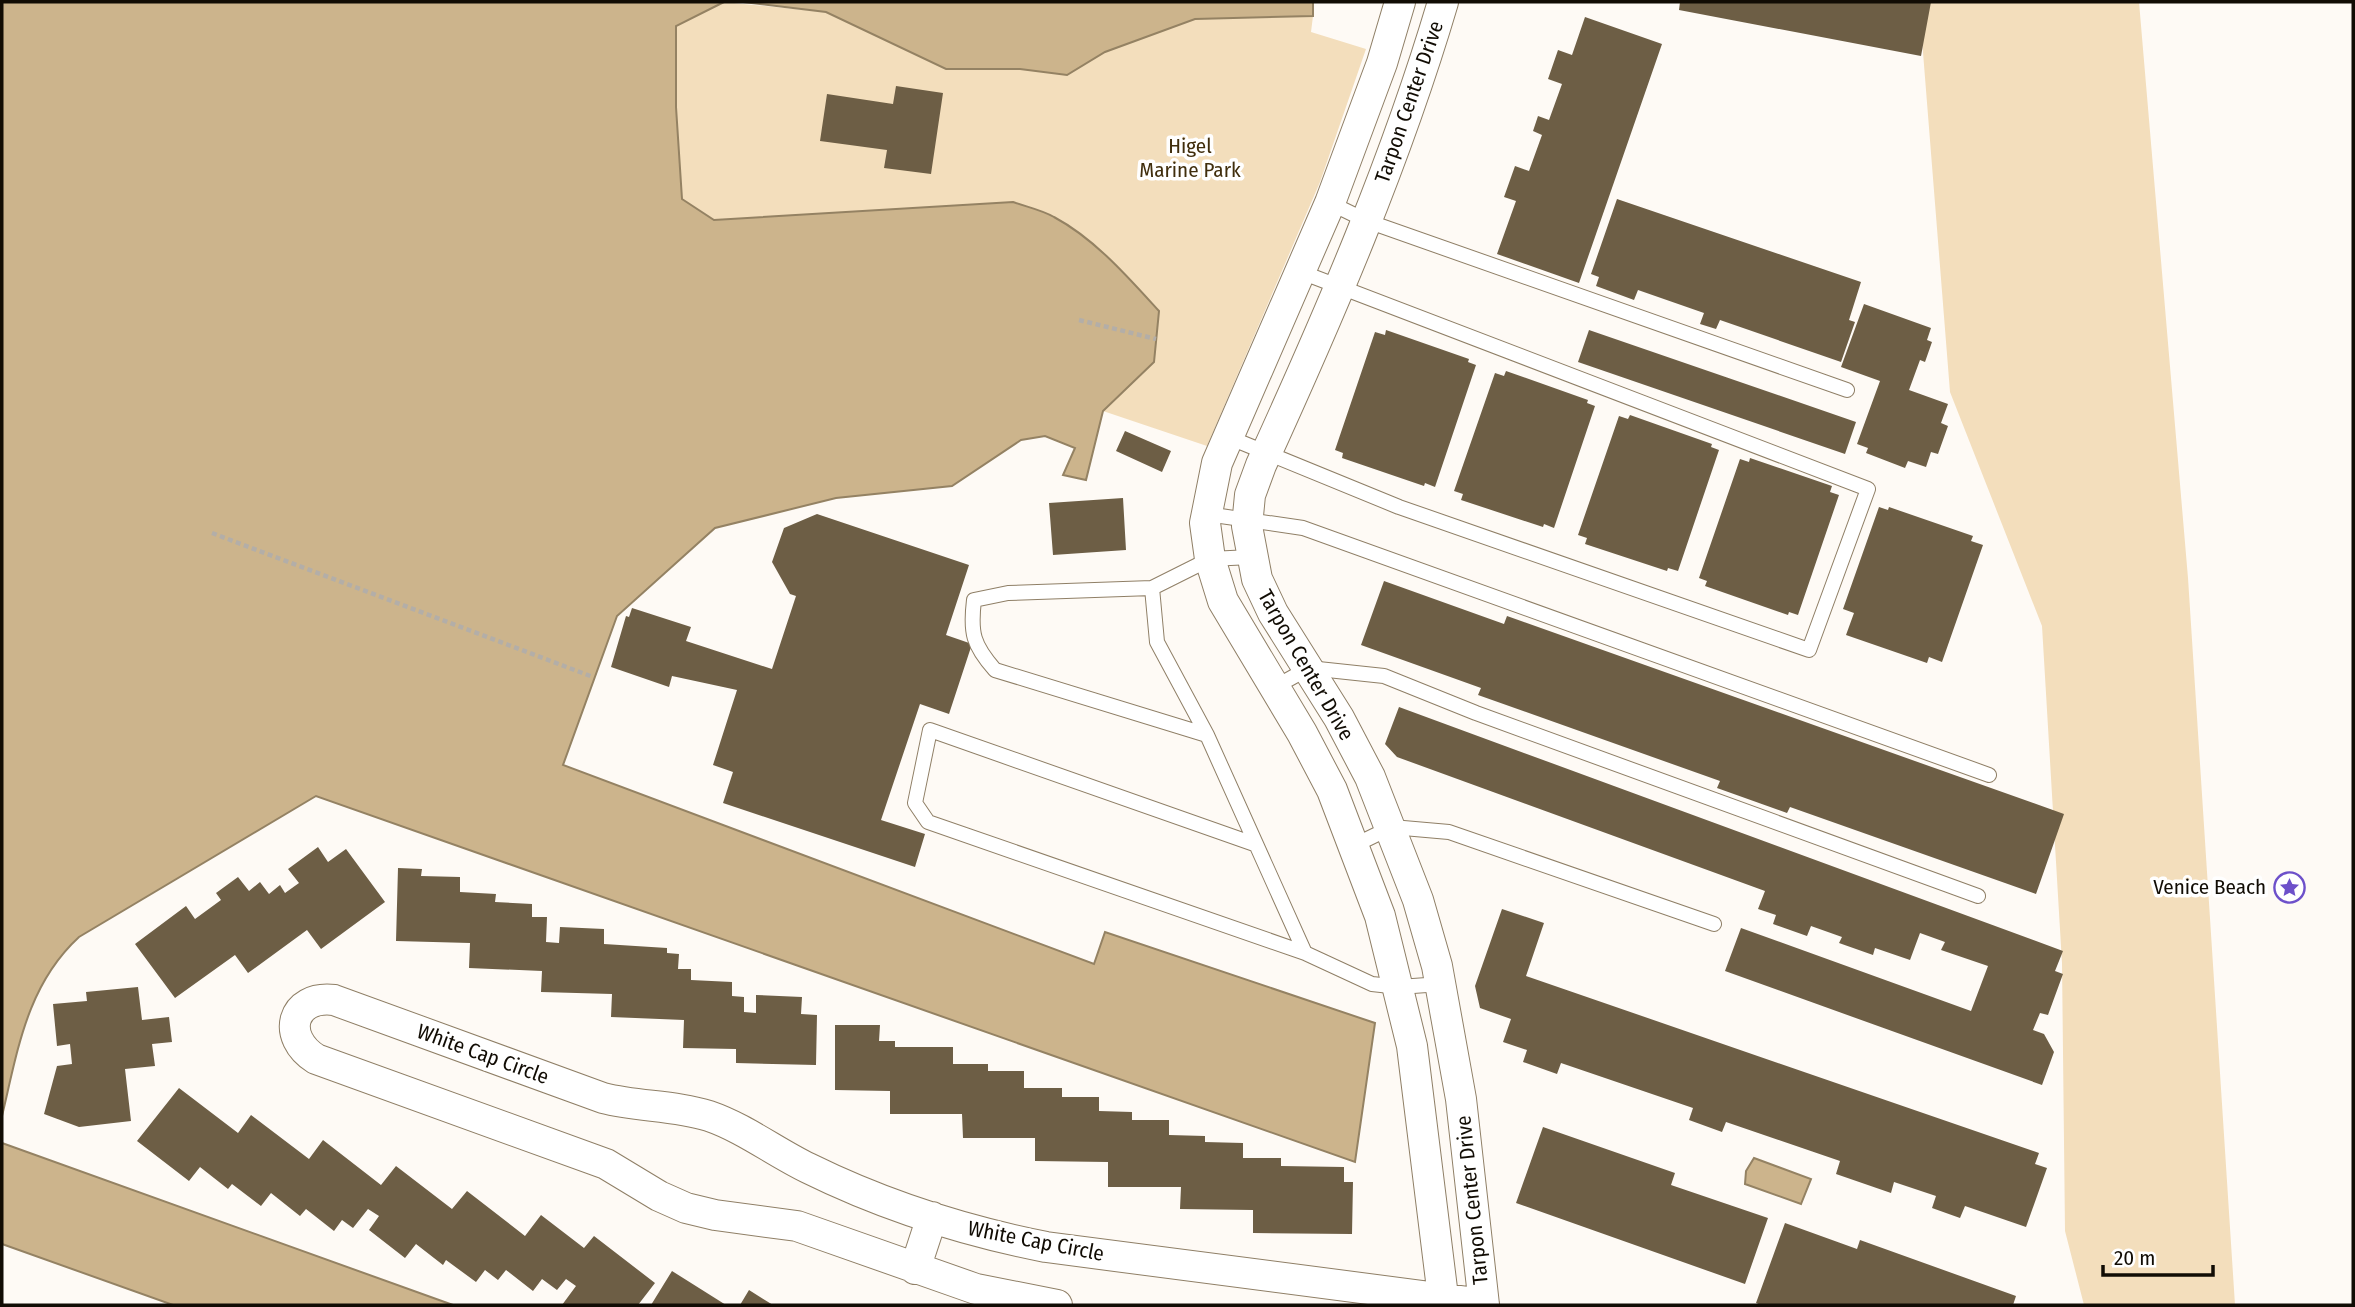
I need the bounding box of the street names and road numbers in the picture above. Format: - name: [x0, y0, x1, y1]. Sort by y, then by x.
- street label: Tarpon Center Drive: [1369, 17, 1449, 187]
- street label: Tarpon Center Drive: [1252, 585, 1360, 745]
- street label: White Cap Circle: [414, 1018, 552, 1090]
- street label: Tarpon Center Drive: [1450, 1114, 1494, 1286]
- street label: White Cap Circle: [966, 1215, 1106, 1267]

